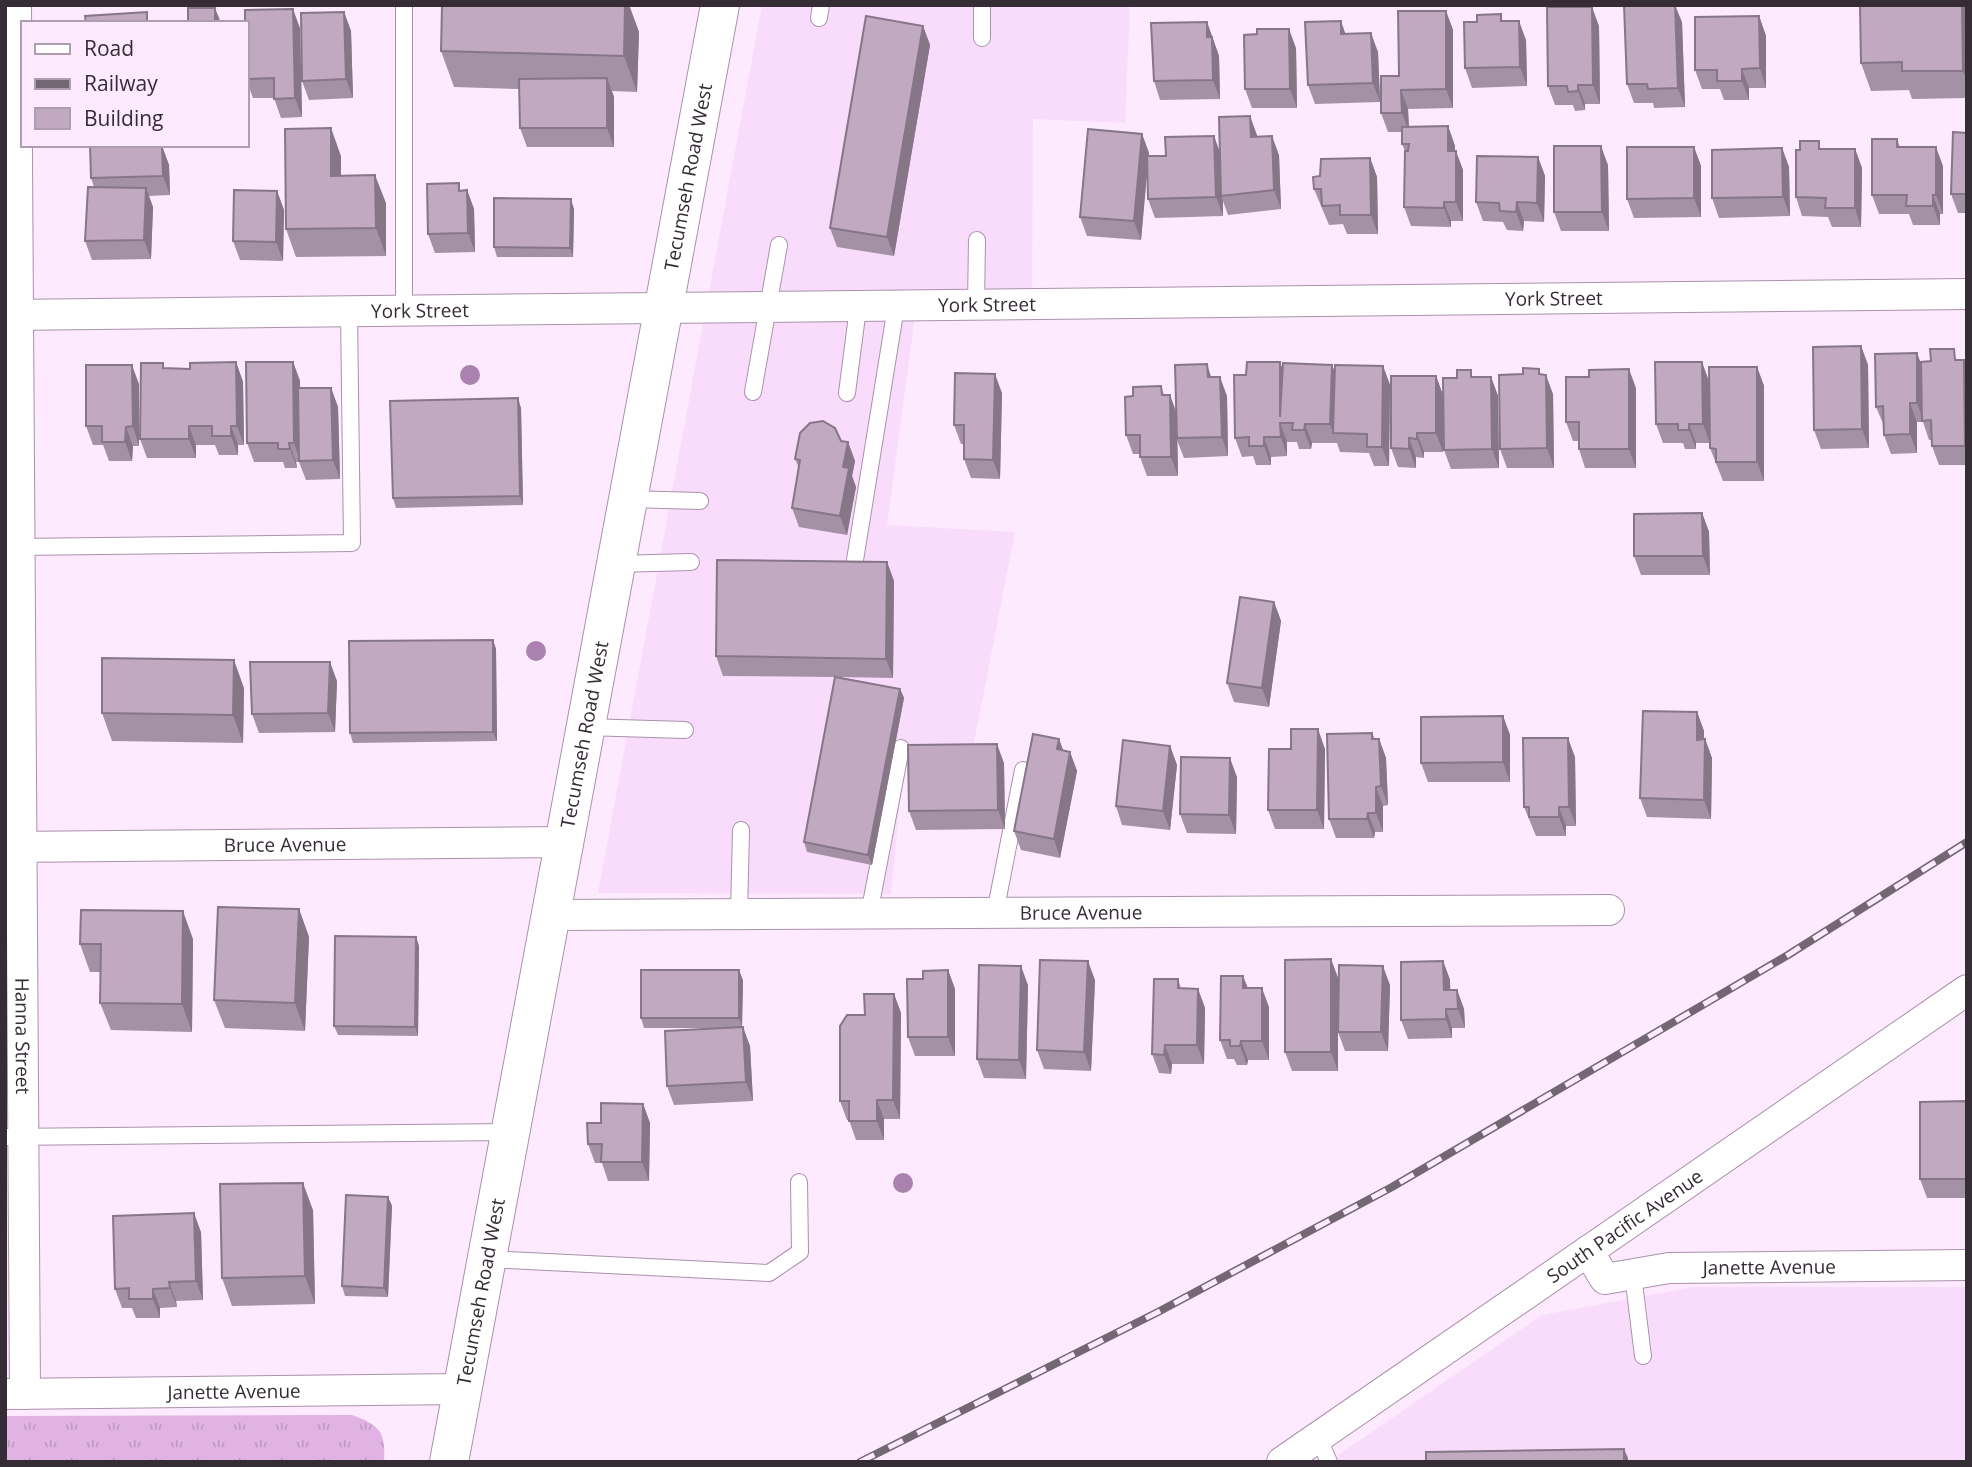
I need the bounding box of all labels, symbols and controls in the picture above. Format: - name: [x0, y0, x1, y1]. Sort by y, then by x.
- legend: [21, 21, 248, 147]
- text: Road: [84, 34, 134, 62]
- text: Railway: [84, 69, 158, 97]
- street label: Tecumseh Road West: [658, 81, 718, 273]
- text: Building: [84, 104, 163, 132]
- street label: York Street: [1505, 285, 1603, 312]
- street label: York Street: [938, 291, 1036, 318]
- street label: York Street: [371, 297, 469, 324]
- street label: Tecumseh Road West: [554, 638, 615, 830]
- street label: Bruce Avenue: [224, 831, 346, 858]
- street label: Bruce Avenue: [1020, 899, 1142, 926]
- street label: Hanna Street: [9, 978, 36, 1095]
- street label: South Pacific Avenue: [1541, 1163, 1708, 1289]
- street label: Tecumseh Road West: [450, 1196, 511, 1388]
- street label: Janette Avenue: [1701, 1253, 1836, 1281]
- street label: Janette Avenue: [165, 1378, 301, 1405]

